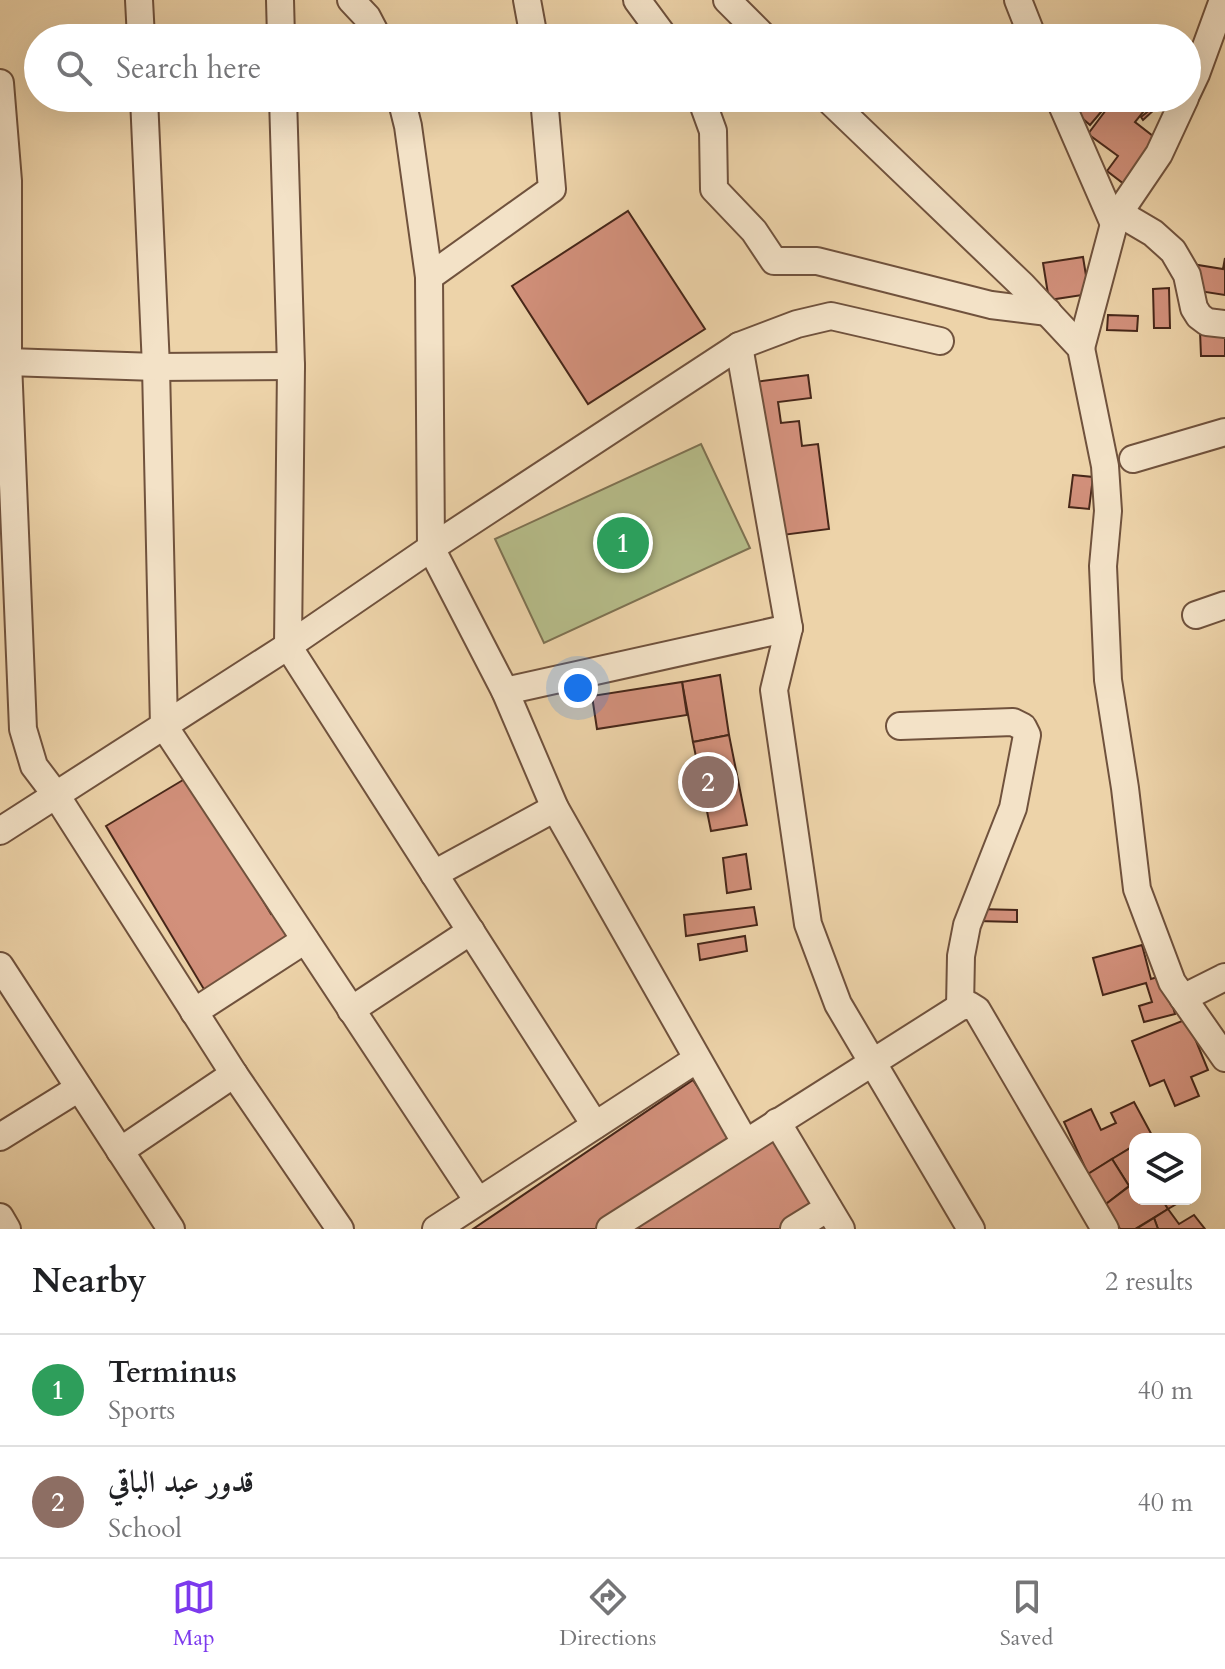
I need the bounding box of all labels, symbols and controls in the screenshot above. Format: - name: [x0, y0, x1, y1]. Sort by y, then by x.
- search box: [24, 24, 1201, 112]
- icon: search: [52, 46, 96, 90]
- text: Search here: [116, 48, 261, 89]
- pin: 1: [597, 513, 649, 573]
- your location: [558, 668, 598, 708]
- pin: 2: [682, 752, 734, 812]
- map controls: [1129, 1133, 1201, 1205]
- button: layers: [1129, 1133, 1201, 1205]
- text: Nearby: [32, 1258, 147, 1304]
- text: 2 results: [1105, 1264, 1193, 1299]
- text: Terminus: [108, 1352, 237, 1393]
- text: 1: [51, 1373, 65, 1408]
- text: 40 m: [1137, 1373, 1193, 1408]
- text: Sports: [108, 1393, 175, 1428]
- text: قدور عبد الباقي: [108, 1462, 254, 1503]
- text: 2: [51, 1485, 65, 1520]
- text: 40 m: [1137, 1485, 1193, 1520]
- text: School: [108, 1511, 182, 1546]
- tab: Map: [172, 1575, 216, 1653]
- tab: Directions: [559, 1575, 656, 1653]
- tab: Saved: [1000, 1575, 1053, 1653]

